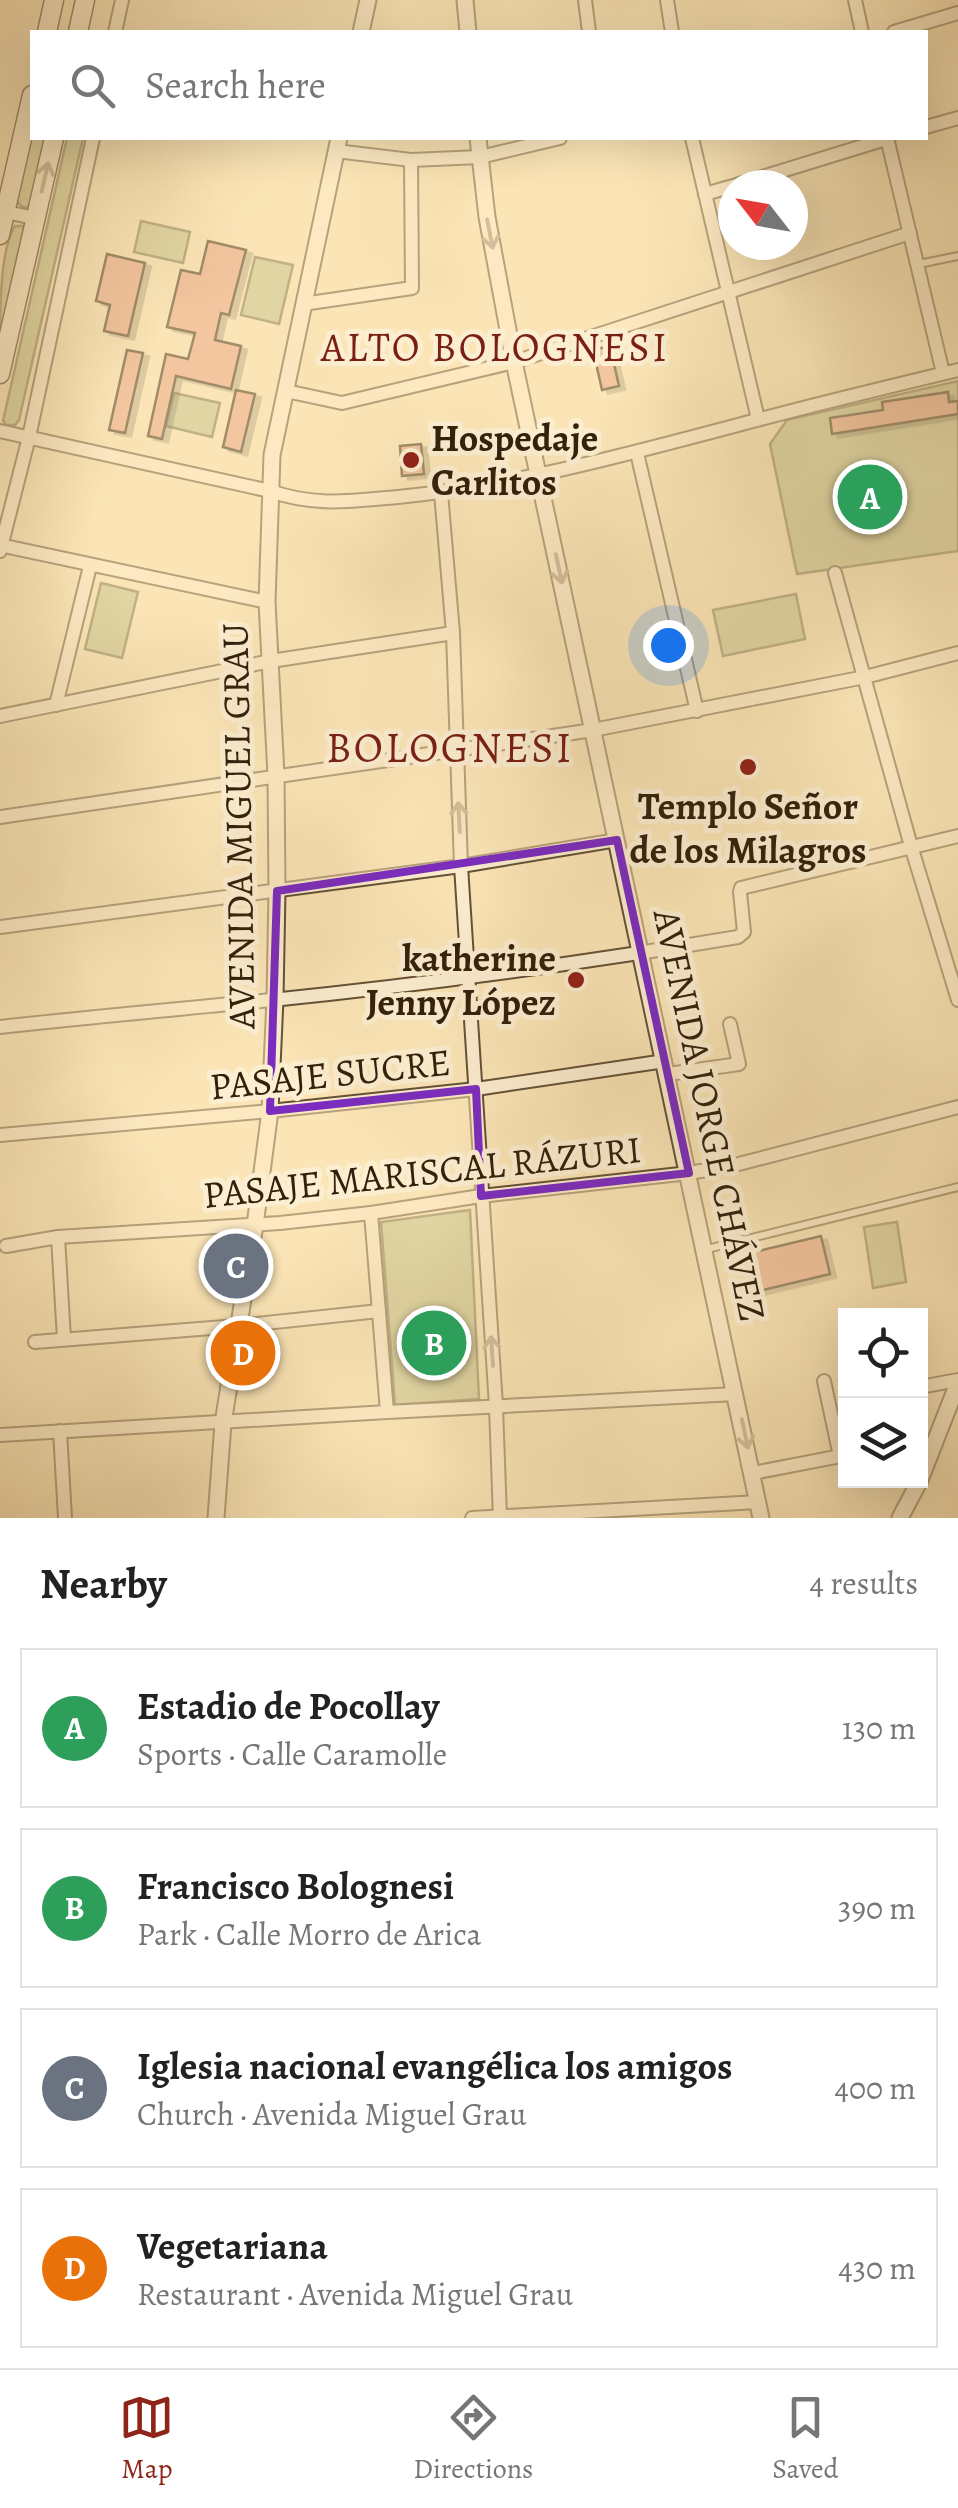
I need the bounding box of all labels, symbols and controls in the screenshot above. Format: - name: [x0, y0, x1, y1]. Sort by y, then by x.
- search box: [30, 30, 928, 140]
- icon: search: [65, 58, 120, 113]
- text: Search here: [145, 59, 326, 111]
- one-way arrow: [37, 162, 55, 194]
- north arrow: [718, 170, 808, 260]
- one-way arrow: [482, 217, 501, 249]
- district label: ALTO BOLOGNESI: [320, 320, 669, 375]
- place label: Hospedaje Carlitos: [431, 412, 598, 508]
- marker: Hospedaje Carlitos: [400, 449, 422, 471]
- pin: A: [838, 460, 902, 534]
- one-way arrow: [551, 552, 569, 584]
- your location: [643, 620, 694, 671]
- street label: AVENIDA MIGUEL GRAU: [208, 623, 268, 1030]
- district label: BOLOGNESI: [326, 719, 574, 776]
- marker: Templo Señor de los Milagros: [737, 756, 759, 778]
- place label: Templo Señor de los Milagros: [629, 780, 867, 876]
- one-way arrow: [449, 801, 468, 833]
- street label: AVENIDA JORGE CHÁVEZ: [641, 903, 779, 1326]
- place label: katherine Jenny López: [366, 932, 556, 1028]
- marker: katherine Jenny López: [565, 969, 587, 991]
- street label: PASAJE SUCRE: [207, 1036, 453, 1112]
- street label: PASAJE MARISCAL RÁZURI: [200, 1123, 644, 1221]
- pin: C: [204, 1228, 268, 1304]
- pin: B: [402, 1306, 466, 1380]
- map controls: [838, 1308, 928, 1488]
- button: locate: [838, 1308, 928, 1398]
- pin: D: [210, 1316, 276, 1390]
- one-way arrow: [482, 1335, 501, 1367]
- button: layers: [838, 1398, 928, 1488]
- one-way arrow: [737, 1418, 755, 1450]
- text: Nearby: [40, 1555, 167, 1612]
- text: 4 results: [809, 1561, 918, 1605]
- text: Estadio de Pocollay: [137, 1680, 439, 1732]
- text: A: [64, 1706, 85, 1750]
- text: 130 m: [842, 1706, 916, 1750]
- text: Sports · Calle Caramolle: [137, 1732, 447, 1776]
- text: Francisco Bolognesi: [137, 1860, 454, 1912]
- text: B: [64, 1886, 85, 1930]
- text: 390 m: [838, 1886, 916, 1930]
- text: Park · Calle Morro de Arica: [137, 1912, 482, 1956]
- text: Iglesia nacional evangélica los amigos: [137, 2040, 733, 2092]
- text: C: [65, 2066, 84, 2110]
- text: 400 m: [834, 2066, 916, 2110]
- text: Church · Avenida Miguel Grau: [137, 2092, 527, 2136]
- text: Vegetariana: [137, 2220, 328, 2272]
- text: D: [63, 2246, 86, 2290]
- text: 430 m: [838, 2246, 916, 2290]
- text: Restaurant · Avenida Miguel Grau: [137, 2272, 573, 2316]
- tab: Map: [119, 2390, 174, 2488]
- tab: Directions: [413, 2390, 533, 2488]
- tab: Saved: [772, 2390, 839, 2488]

